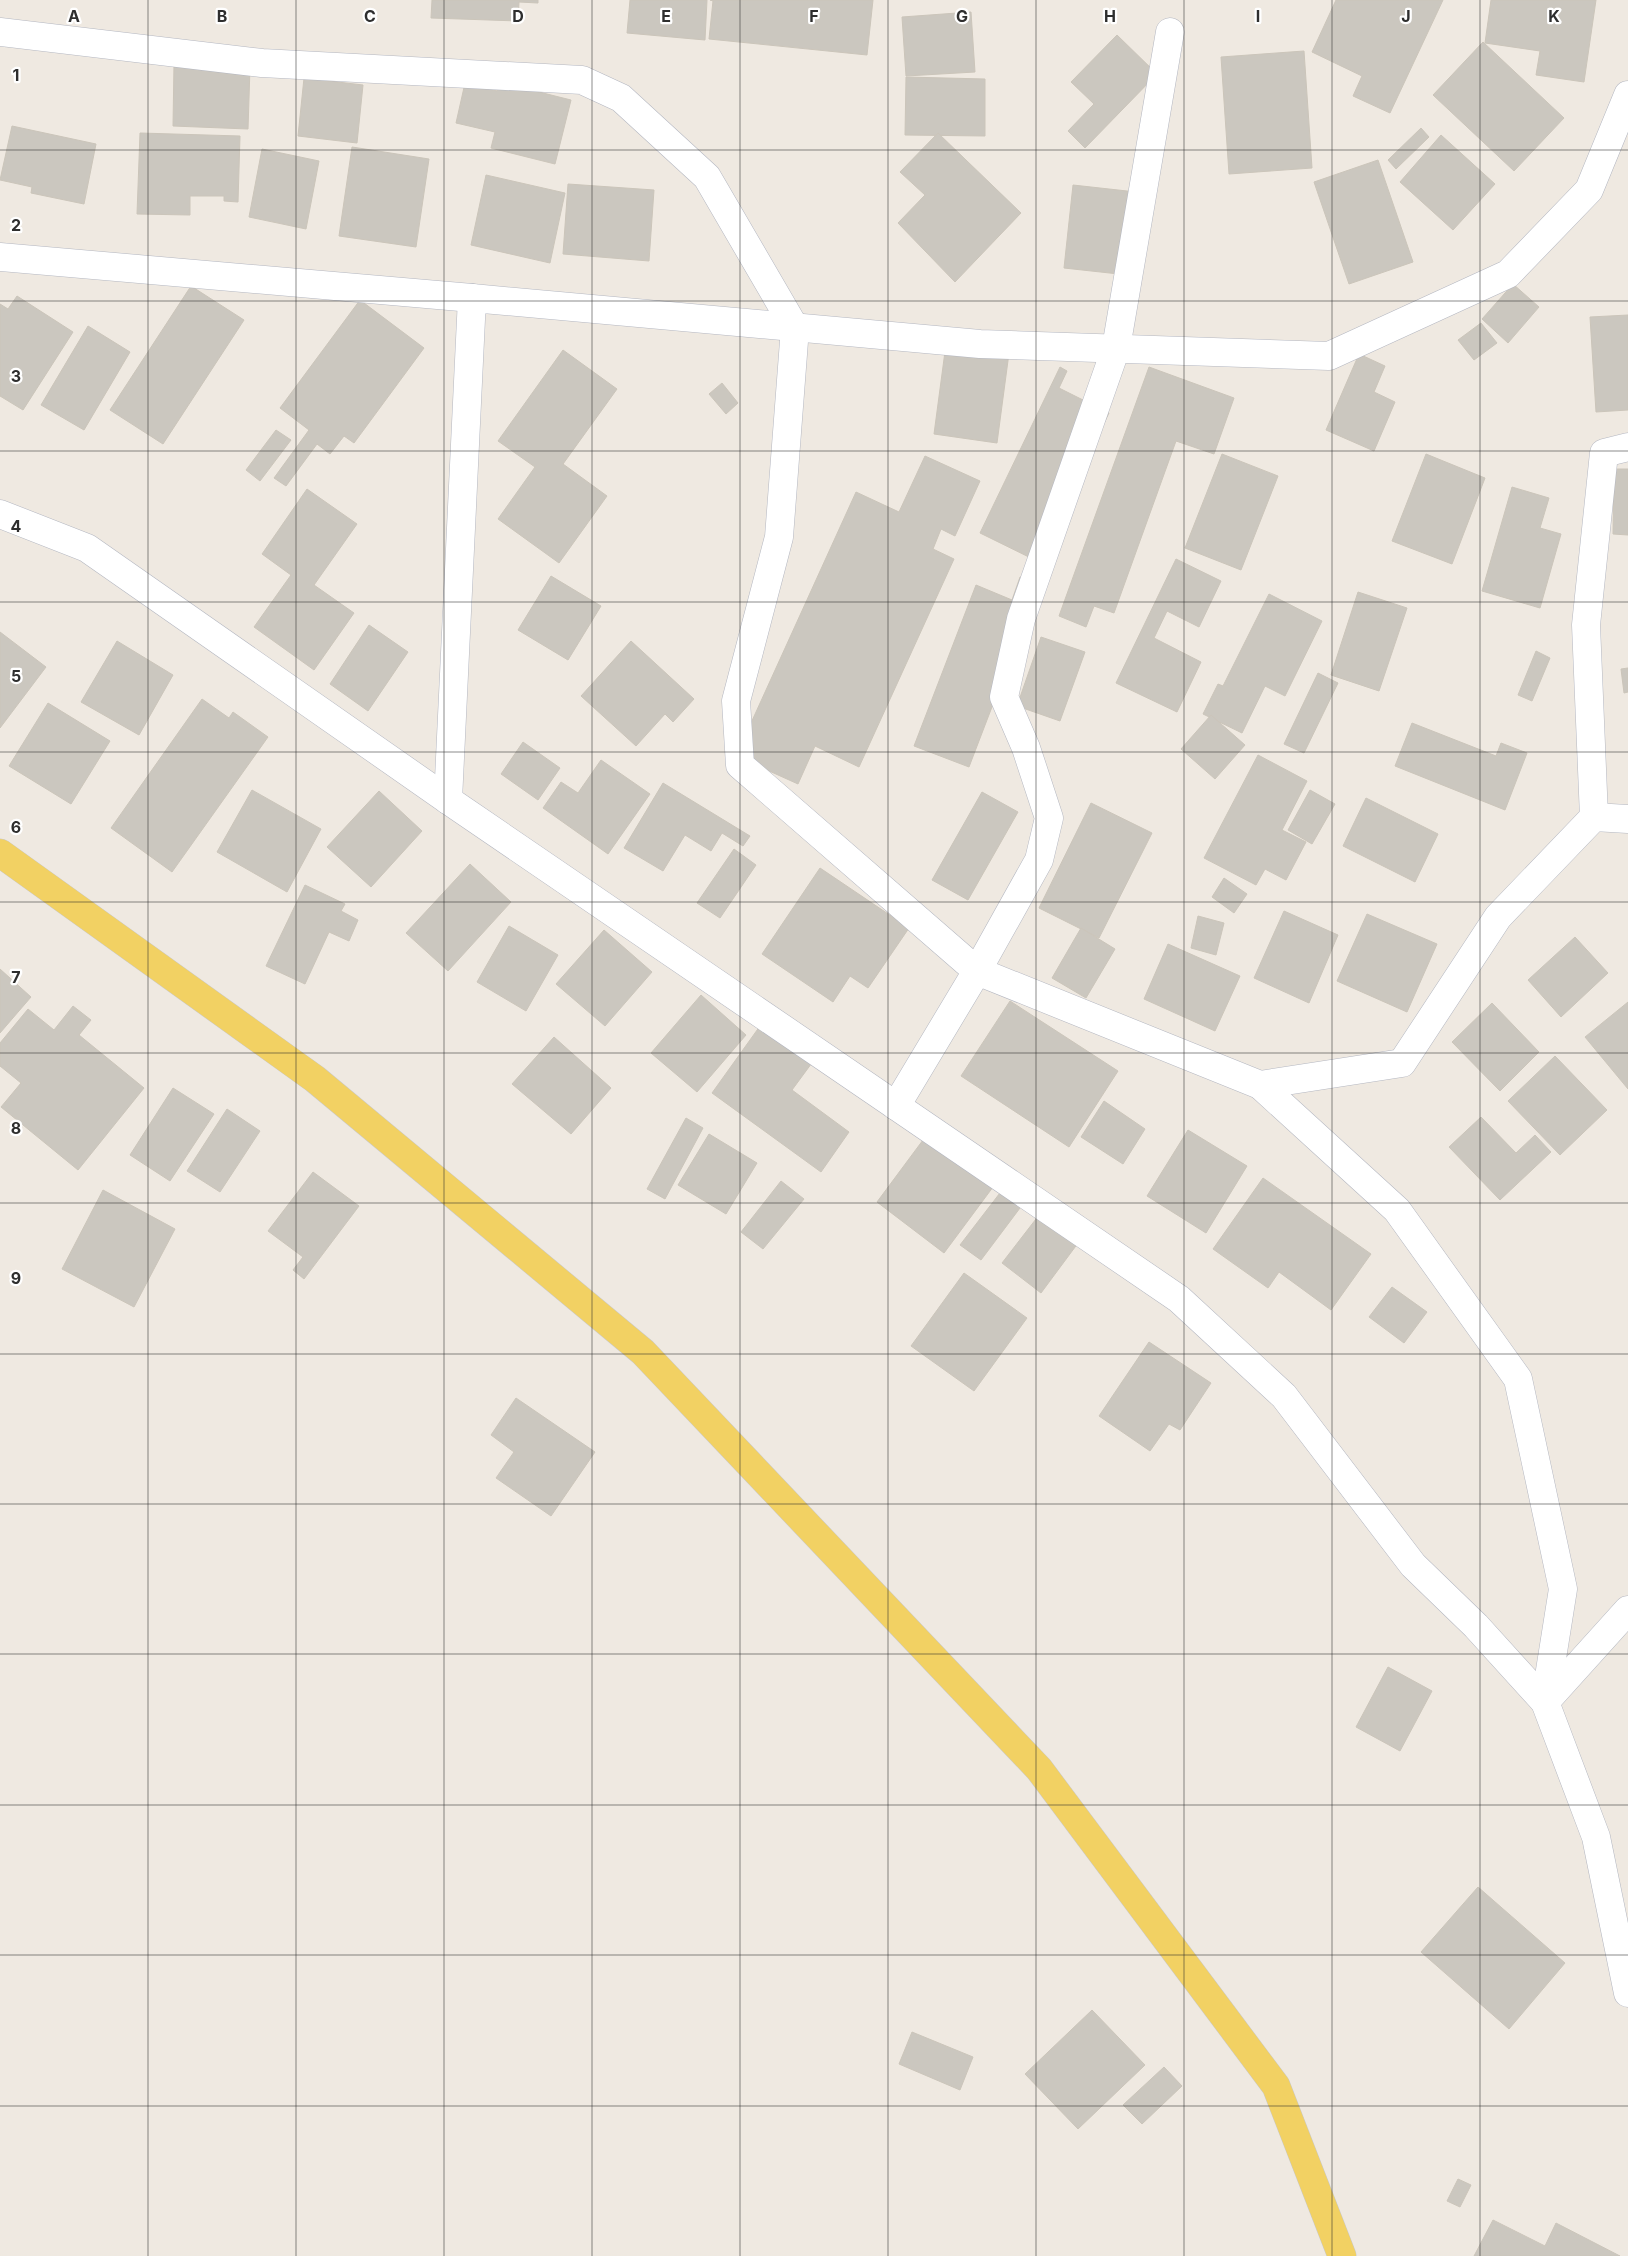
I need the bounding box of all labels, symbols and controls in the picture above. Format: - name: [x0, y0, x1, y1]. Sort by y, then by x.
- text: A: [68, 6, 80, 26]
- text: B: [217, 6, 227, 26]
- text: C: [364, 6, 376, 26]
- text: D: [512, 6, 524, 26]
- text: E: [661, 6, 671, 26]
- text: F: [809, 6, 819, 26]
- text: G: [956, 6, 968, 26]
- text: H: [1104, 6, 1116, 26]
- text: I: [1256, 6, 1260, 26]
- text: J: [1401, 6, 1411, 26]
- text: K: [1548, 6, 1560, 26]
- text: 1: [13, 65, 19, 85]
- text: 2: [11, 215, 21, 235]
- text: 3: [11, 366, 21, 386]
- text: 4: [11, 516, 22, 536]
- text: 5: [11, 666, 21, 686]
- text: 6: [11, 817, 21, 837]
- text: 7: [11, 967, 21, 987]
- text: 8: [11, 1118, 21, 1138]
- text: 9: [11, 1268, 21, 1288]

